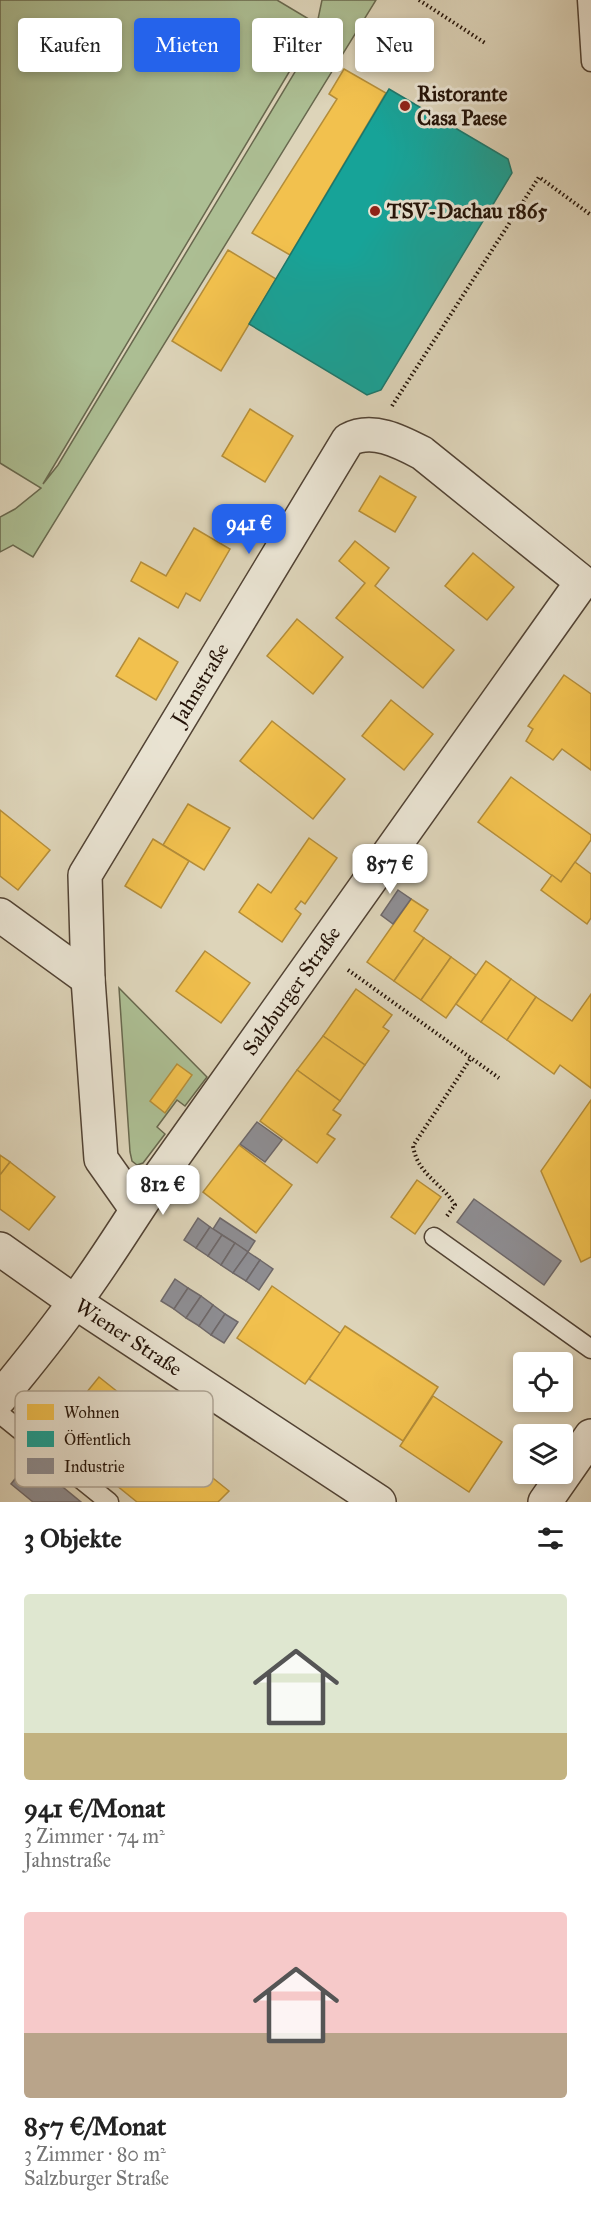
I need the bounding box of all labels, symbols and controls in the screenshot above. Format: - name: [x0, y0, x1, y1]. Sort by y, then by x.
- chip: Kaufen: [18, 18, 122, 72]
- chip: Mieten: [134, 18, 240, 72]
- chip: Filter: [252, 18, 343, 72]
- chip: Neu: [355, 18, 434, 72]
- place label: Ristorante Casa Paese: [417, 81, 508, 131]
- marker: Ristorante Casa Paese: [398, 99, 412, 113]
- place label: TSV-Dachau 1865: [386, 198, 547, 224]
- marker: TSV-Dachau 1865: [368, 204, 382, 218]
- pin: 941 €: [207, 504, 291, 555]
- text: 941 €: [226, 511, 272, 535]
- street label: Jahnstraße: [164, 638, 235, 732]
- pin: 857 €: [348, 844, 432, 895]
- text: 857 €: [366, 851, 414, 875]
- street label: Salzburger Straße: [237, 921, 346, 1060]
- pin: 812 €: [121, 1165, 205, 1216]
- text: 812 €: [141, 1172, 185, 1196]
- street label: Wiener Straße: [70, 1293, 187, 1382]
- map controls: [513, 1352, 573, 1484]
- button: locate: [513, 1352, 573, 1412]
- legend: [15, 1391, 213, 1487]
- text: Wohnen: [64, 1403, 120, 1422]
- button: layers: [513, 1424, 573, 1484]
- text: Öffentlich: [64, 1429, 131, 1449]
- text: Industrie: [64, 1457, 125, 1476]
- text: 3 Objekte: [24, 1522, 122, 1554]
- icon: filters: [534, 1522, 567, 1555]
- icon: home: [242, 1633, 350, 1741]
- text: 941 €/Monat: [24, 1792, 165, 1824]
- text: 3 Zimmer · 74 m²: [24, 1824, 165, 1848]
- text: Jahnstraße: [24, 1848, 111, 1872]
- icon: home: [242, 1951, 350, 2059]
- text: 857 €/Monat: [24, 2110, 166, 2142]
- text: 3 Zimmer · 80 m²: [24, 2142, 166, 2166]
- text: Salzburger Straße: [24, 2166, 169, 2190]

